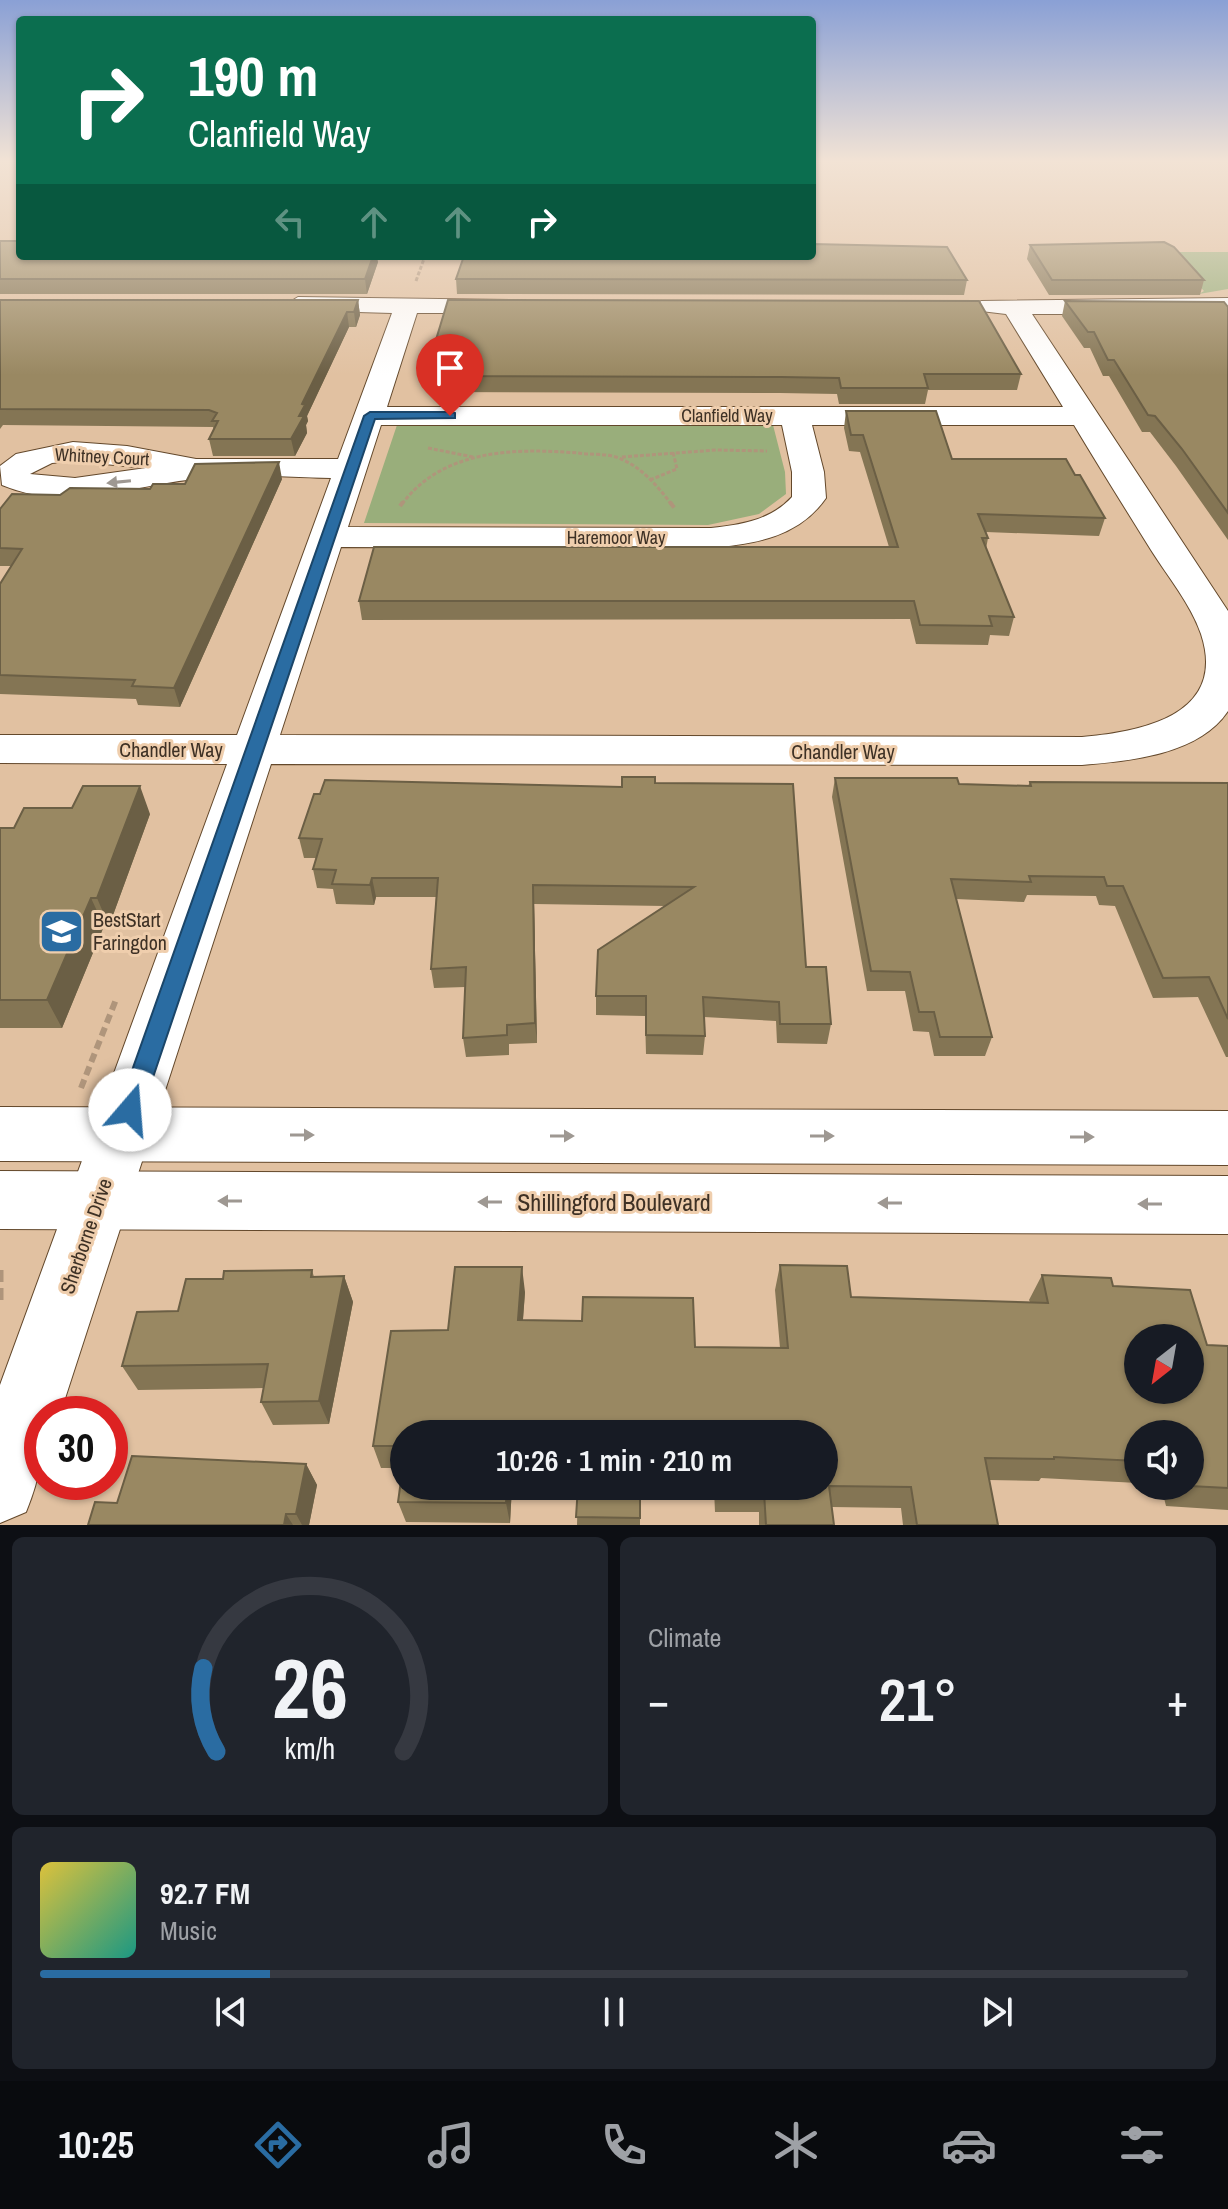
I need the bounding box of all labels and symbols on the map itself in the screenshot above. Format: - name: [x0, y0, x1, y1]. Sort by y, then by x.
- pin: [416, 334, 484, 416]
- street label: Clanfield Way: [681, 403, 773, 428]
- street label: Whitney Court: [54, 442, 150, 471]
- one-way arrow: [106, 476, 131, 489]
- street label: Haremoor Way: [567, 525, 666, 550]
- street label: Chandler Way: [119, 736, 223, 763]
- street label: Chandler Way: [791, 738, 895, 765]
- place label: BestStart Faringdon: [93, 906, 167, 956]
- school or university icon: BestStart Faringdon: [38, 908, 86, 956]
- position arrow: [88, 1068, 172, 1152]
- one-way arrow: [290, 1129, 315, 1141]
- one-way arrow: [550, 1130, 575, 1142]
- one-way arrow: [810, 1130, 835, 1142]
- one-way arrow: [1070, 1131, 1095, 1143]
- street label: Sherborne Drive: [53, 1175, 118, 1297]
- street label: Shillingford Boulevard: [517, 1186, 711, 1218]
- one-way arrow: [217, 1195, 242, 1207]
- one-way arrow: [477, 1196, 502, 1208]
- one-way arrow: [877, 1197, 902, 1209]
- one-way arrow: [1137, 1198, 1162, 1210]
- north arrow: [1124, 1324, 1204, 1404]
- speed limit sign: 30: [24, 1396, 128, 1500]

